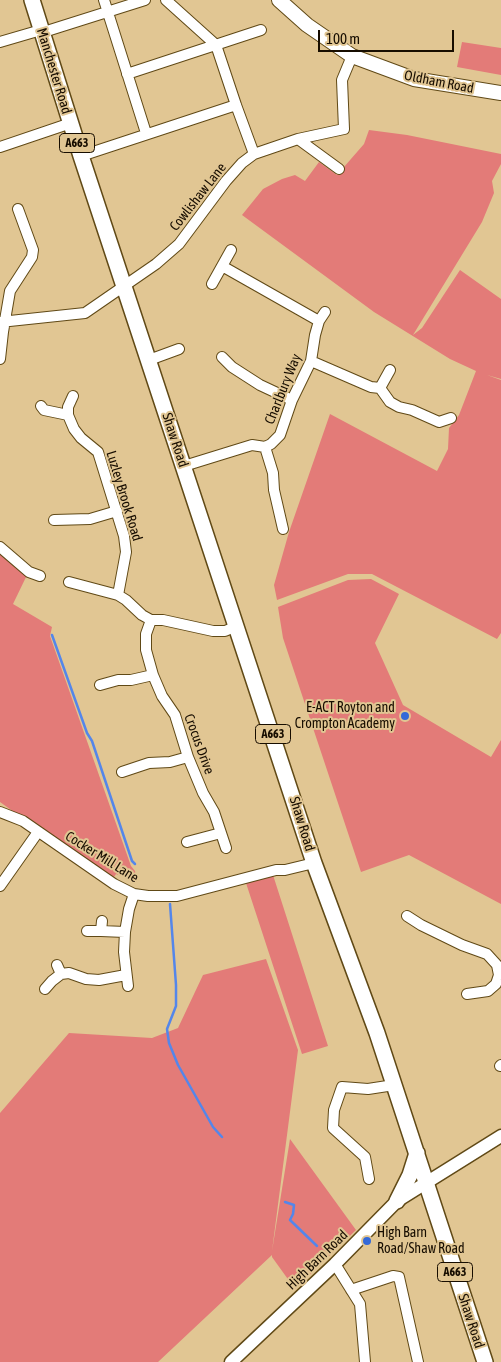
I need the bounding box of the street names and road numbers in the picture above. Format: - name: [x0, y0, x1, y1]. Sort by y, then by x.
- street label: Manchester Road: [33, 26, 75, 116]
- street label: Oldham Road: [403, 67, 475, 97]
- road number: A663: [60, 134, 94, 152]
- street label: Cowlishaw Lane: [166, 160, 230, 234]
- street label: Charlbury Way: [261, 351, 305, 427]
- street label: Shaw Road: [158, 411, 192, 469]
- street label: Luzley Brook Road: [102, 449, 146, 543]
- street label: Crocus Drive: [180, 712, 218, 776]
- road number: A663: [256, 724, 290, 744]
- street label: Shaw Road: [286, 795, 318, 853]
- street label: Cocker Mill Lane: [62, 828, 142, 886]
- street label: High Barn Road: [283, 1227, 351, 1293]
- road number: A663: [438, 1262, 472, 1282]
- street label: Shaw Road: [454, 1292, 488, 1350]

